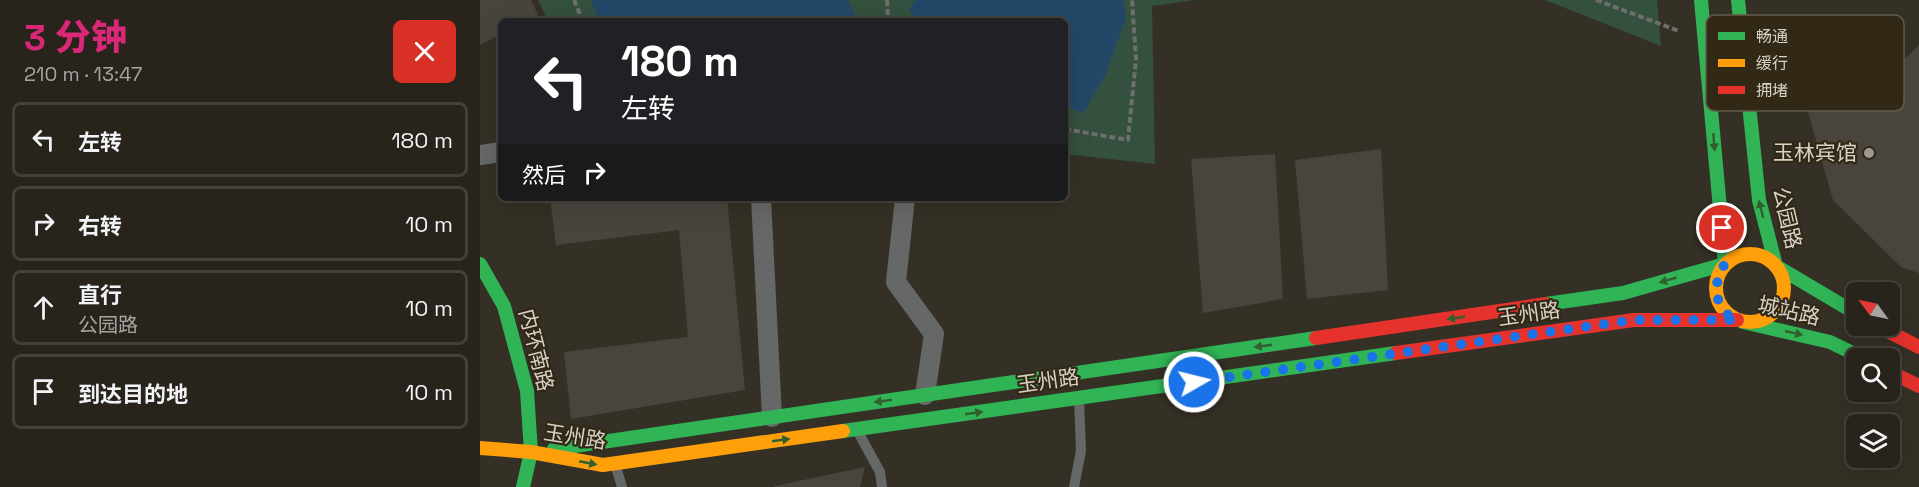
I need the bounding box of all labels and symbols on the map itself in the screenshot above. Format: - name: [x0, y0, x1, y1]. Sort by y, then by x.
- legend: [1706, 15, 1904, 111]
- text: 畅通: [1756, 26, 1788, 47]
- text: 缓行: [1756, 53, 1788, 74]
- text: 拥堵: [1756, 80, 1788, 101]
- one-way arrow: [1709, 132, 1719, 151]
- place label: 玉林宾馆: [1773, 139, 1857, 166]
- marker: 玉林宾馆: [1862, 146, 1876, 160]
- street label: 公园路: [1767, 184, 1808, 252]
- one-way arrow: [1756, 200, 1766, 218]
- pin: [1696, 202, 1747, 253]
- one-way arrow: [1659, 276, 1677, 286]
- north arrow: [1846, 282, 1900, 336]
- street label: 城站路: [1755, 290, 1823, 331]
- street label: 玉州路: [1496, 296, 1562, 331]
- street label: 内环南路: [513, 306, 560, 394]
- one-way arrow: [1446, 313, 1465, 322]
- one-way arrow: [1784, 329, 1803, 339]
- one-way arrow: [1253, 341, 1272, 350]
- position arrow: [1162, 350, 1226, 414]
- street label: 玉州路: [1015, 363, 1081, 398]
- one-way arrow: [873, 397, 892, 406]
- one-way arrow: [965, 408, 984, 417]
- street label: 玉州路: [542, 418, 608, 455]
- one-way arrow: [772, 436, 791, 445]
- one-way arrow: [579, 459, 598, 468]

